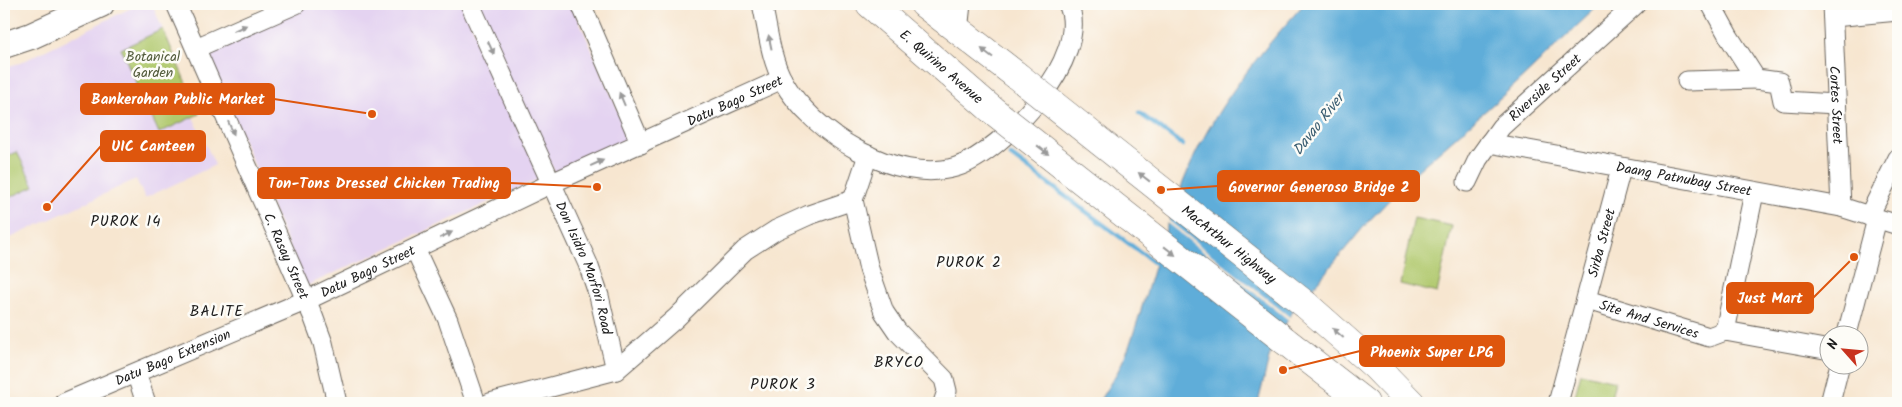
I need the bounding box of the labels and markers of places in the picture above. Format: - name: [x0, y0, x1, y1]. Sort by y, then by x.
- callout: Bankerohan Public Market: [81, 84, 274, 114]
- callout: UIC Canteen: [101, 131, 205, 161]
- callout: Ton-Tons Dressed Chicken Trading: [258, 168, 510, 198]
- callout: Governor Generoso Bridge 2: [1218, 171, 1419, 201]
- callout: Just Mart: [1727, 283, 1813, 313]
- callout: Phoenix Super LPG: [1360, 336, 1504, 366]

